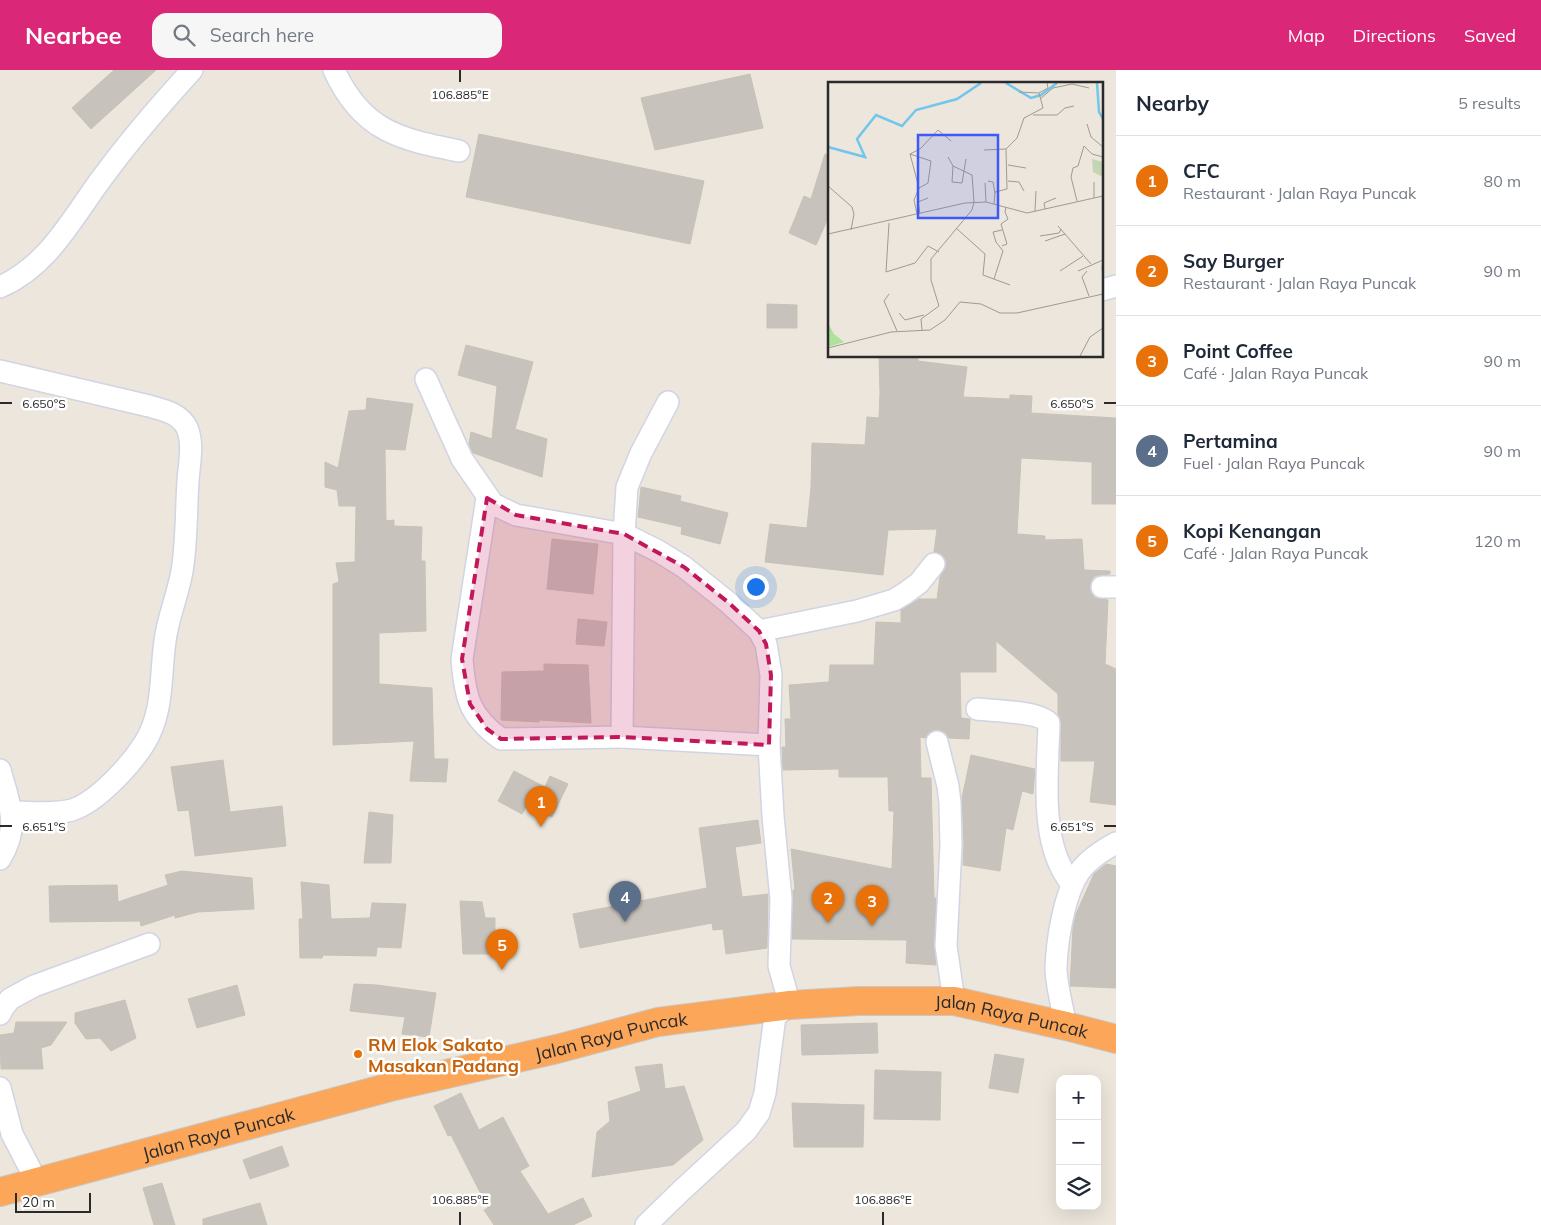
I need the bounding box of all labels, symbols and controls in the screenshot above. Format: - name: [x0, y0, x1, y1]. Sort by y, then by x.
- search box: [152, 13, 502, 58]
- text: Nearbee: [25, 20, 122, 50]
- icon: search: [170, 21, 198, 49]
- text: Search here: [210, 23, 314, 47]
- text: Map: [1288, 24, 1325, 47]
- text: Directions: [1353, 24, 1436, 47]
- text: Saved: [1464, 24, 1516, 47]
- inset map: [828, 82, 1104, 358]
- text: 106.885°E: [431, 87, 489, 102]
- text: Nearby: [1136, 90, 1209, 116]
- text: 5 results: [1458, 93, 1521, 113]
- text: CFC: [1183, 159, 1220, 183]
- text: 1: [1147, 171, 1157, 191]
- text: 80 m: [1484, 171, 1521, 191]
- text: Restaurant · Jalan Raya Puncak: [1183, 183, 1416, 203]
- text: Say Burger: [1183, 249, 1284, 273]
- text: 2: [1147, 261, 1157, 281]
- text: 90 m: [1484, 261, 1521, 281]
- text: Restaurant · Jalan Raya Puncak: [1183, 273, 1416, 293]
- text: Point Coffee: [1183, 339, 1293, 363]
- text: 3: [1147, 351, 1157, 371]
- text: 90 m: [1484, 351, 1521, 371]
- text: Café · Jalan Raya Puncak: [1183, 363, 1368, 383]
- text: 6.650°S: [22, 396, 66, 411]
- text: 6.650°S: [1050, 396, 1094, 411]
- text: Pertamina: [1183, 429, 1278, 453]
- text: 4: [1147, 441, 1157, 461]
- text: 90 m: [1484, 441, 1521, 461]
- text: Fuel · Jalan Raya Puncak: [1183, 453, 1365, 473]
- text: Kopi Kenangan: [1183, 519, 1321, 543]
- text: 5: [1147, 531, 1157, 551]
- text: 120 m: [1474, 531, 1521, 551]
- text: Café · Jalan Raya Puncak: [1183, 543, 1368, 563]
- your location: [743, 574, 769, 600]
- pin: 1: [525, 786, 557, 827]
- text: 6.651°S: [22, 819, 66, 834]
- text: 6.651°S: [1050, 819, 1094, 834]
- pin: 4: [609, 881, 641, 922]
- pin: 2: [812, 882, 844, 923]
- pin: 3: [856, 885, 888, 926]
- pin: 5: [486, 929, 518, 970]
- street label: Jalan Raya Puncak: [935, 990, 1092, 1043]
- street label: Jalan Raya Puncak: [533, 1007, 690, 1065]
- place label: RM Elok Sakato Masakan Padang: [368, 1033, 519, 1077]
- marker: RM Elok Sakato Masakan Padang: [352, 1048, 364, 1060]
- map controls: [1056, 1075, 1101, 1210]
- button: +: [1056, 1075, 1101, 1120]
- street label: Jalan Raya Puncak: [140, 1102, 298, 1165]
- button: −: [1056, 1120, 1101, 1165]
- button: layers: [1056, 1165, 1101, 1210]
- scale bar: [15, 1190, 91, 1213]
- text: 106.885°E: [431, 1192, 489, 1207]
- text: 106.886°E: [854, 1192, 912, 1207]
- text: 20 m: [22, 1193, 55, 1211]

